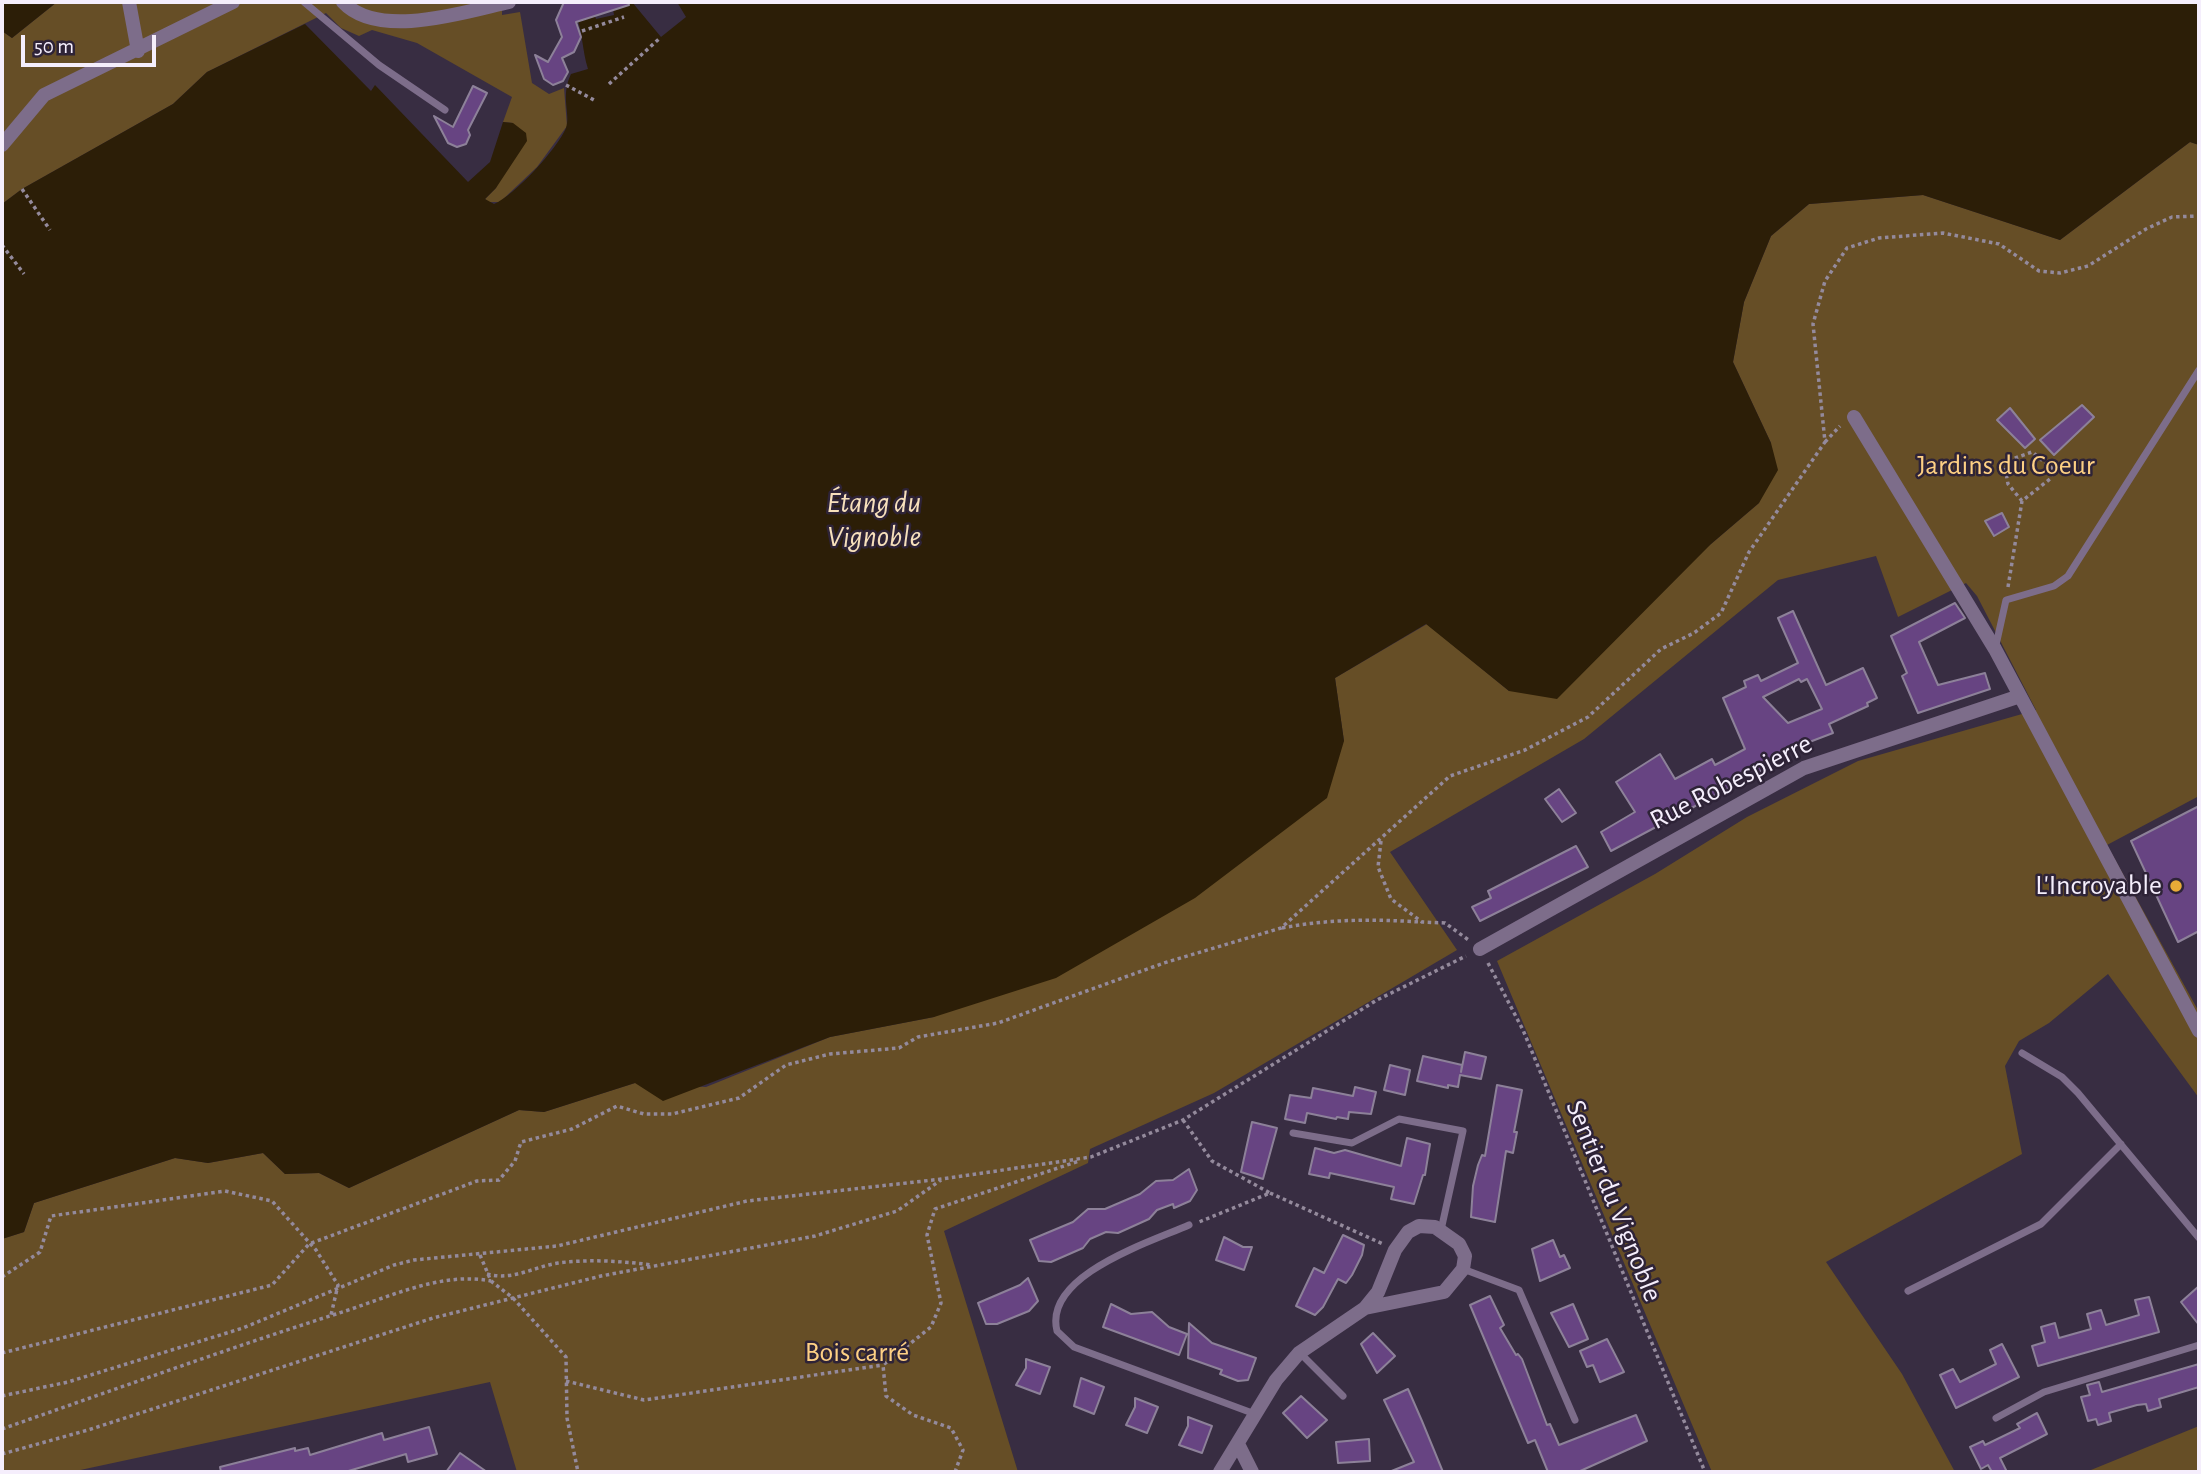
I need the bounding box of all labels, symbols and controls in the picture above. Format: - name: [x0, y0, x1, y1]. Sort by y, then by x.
- scale bar: [24, 21, 159, 65]
- text: 50 m: [34, 36, 74, 57]
- park label: Jardins du Coeur: [1917, 449, 2095, 483]
- water label: Étang du Vignoble: [827, 485, 921, 556]
- street label: Rue Robespierre: [1644, 727, 1818, 837]
- place label: L'Incroyable: [2035, 869, 2162, 903]
- marker: L'Incroyable: [2168, 878, 2184, 894]
- street label: Sentier du Vignoble: [1558, 1095, 1670, 1307]
- park label: Bois carré: [805, 1336, 909, 1370]

